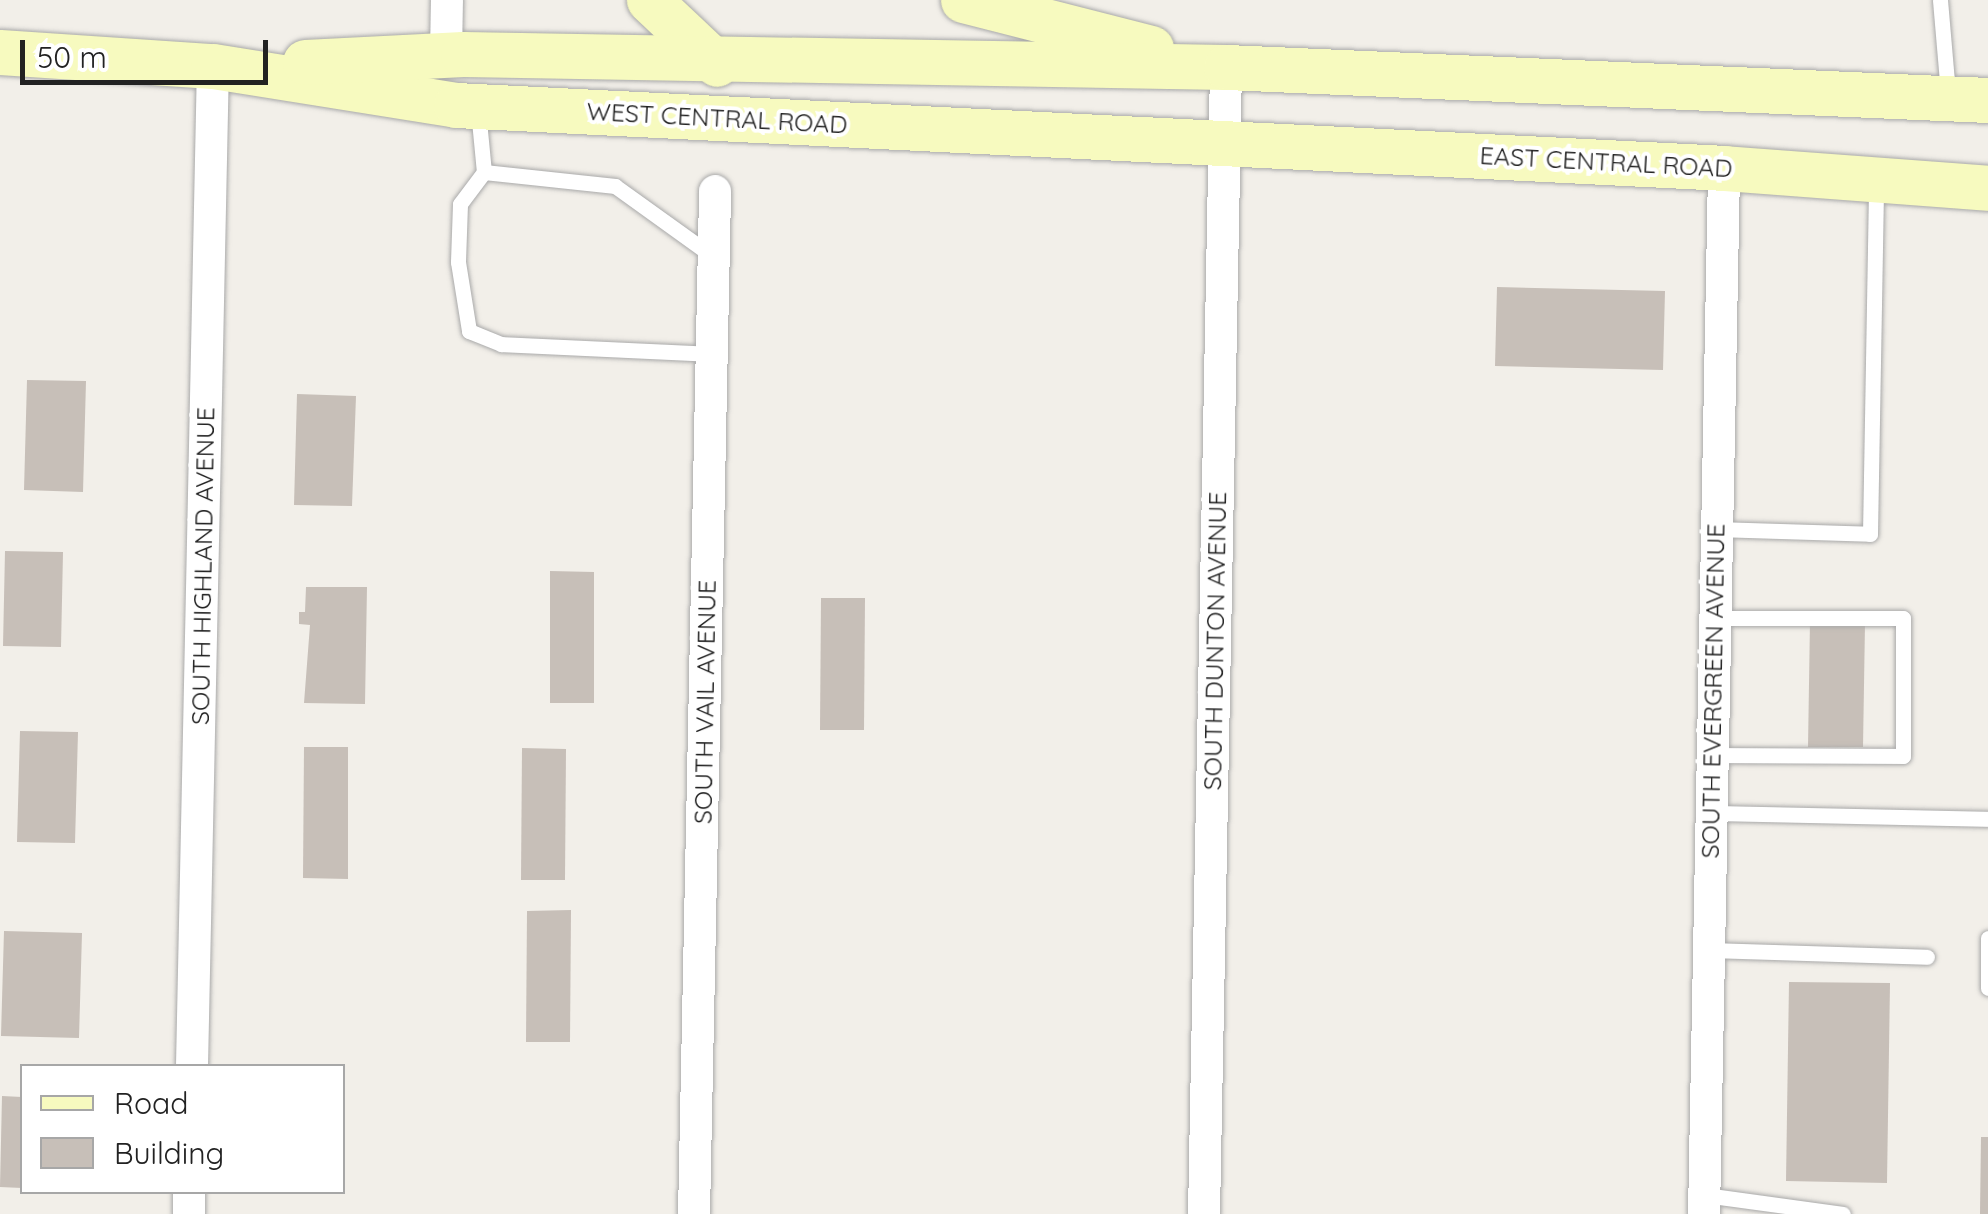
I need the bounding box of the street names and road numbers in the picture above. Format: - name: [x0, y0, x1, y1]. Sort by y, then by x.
- street label: WEST CENTRAL ROAD: [586, 96, 848, 140]
- street label: EAST CENTRAL ROAD: [1479, 140, 1733, 184]
- street label: SOUTH HIGHLAND AVENUE: [185, 407, 221, 725]
- street label: SOUTH DUNTON AVENUE: [1197, 491, 1233, 791]
- street label: SOUTH EVERGREEN AVENUE: [1695, 523, 1731, 859]
- street label: SOUTH VAIL AVENUE: [688, 580, 722, 824]

